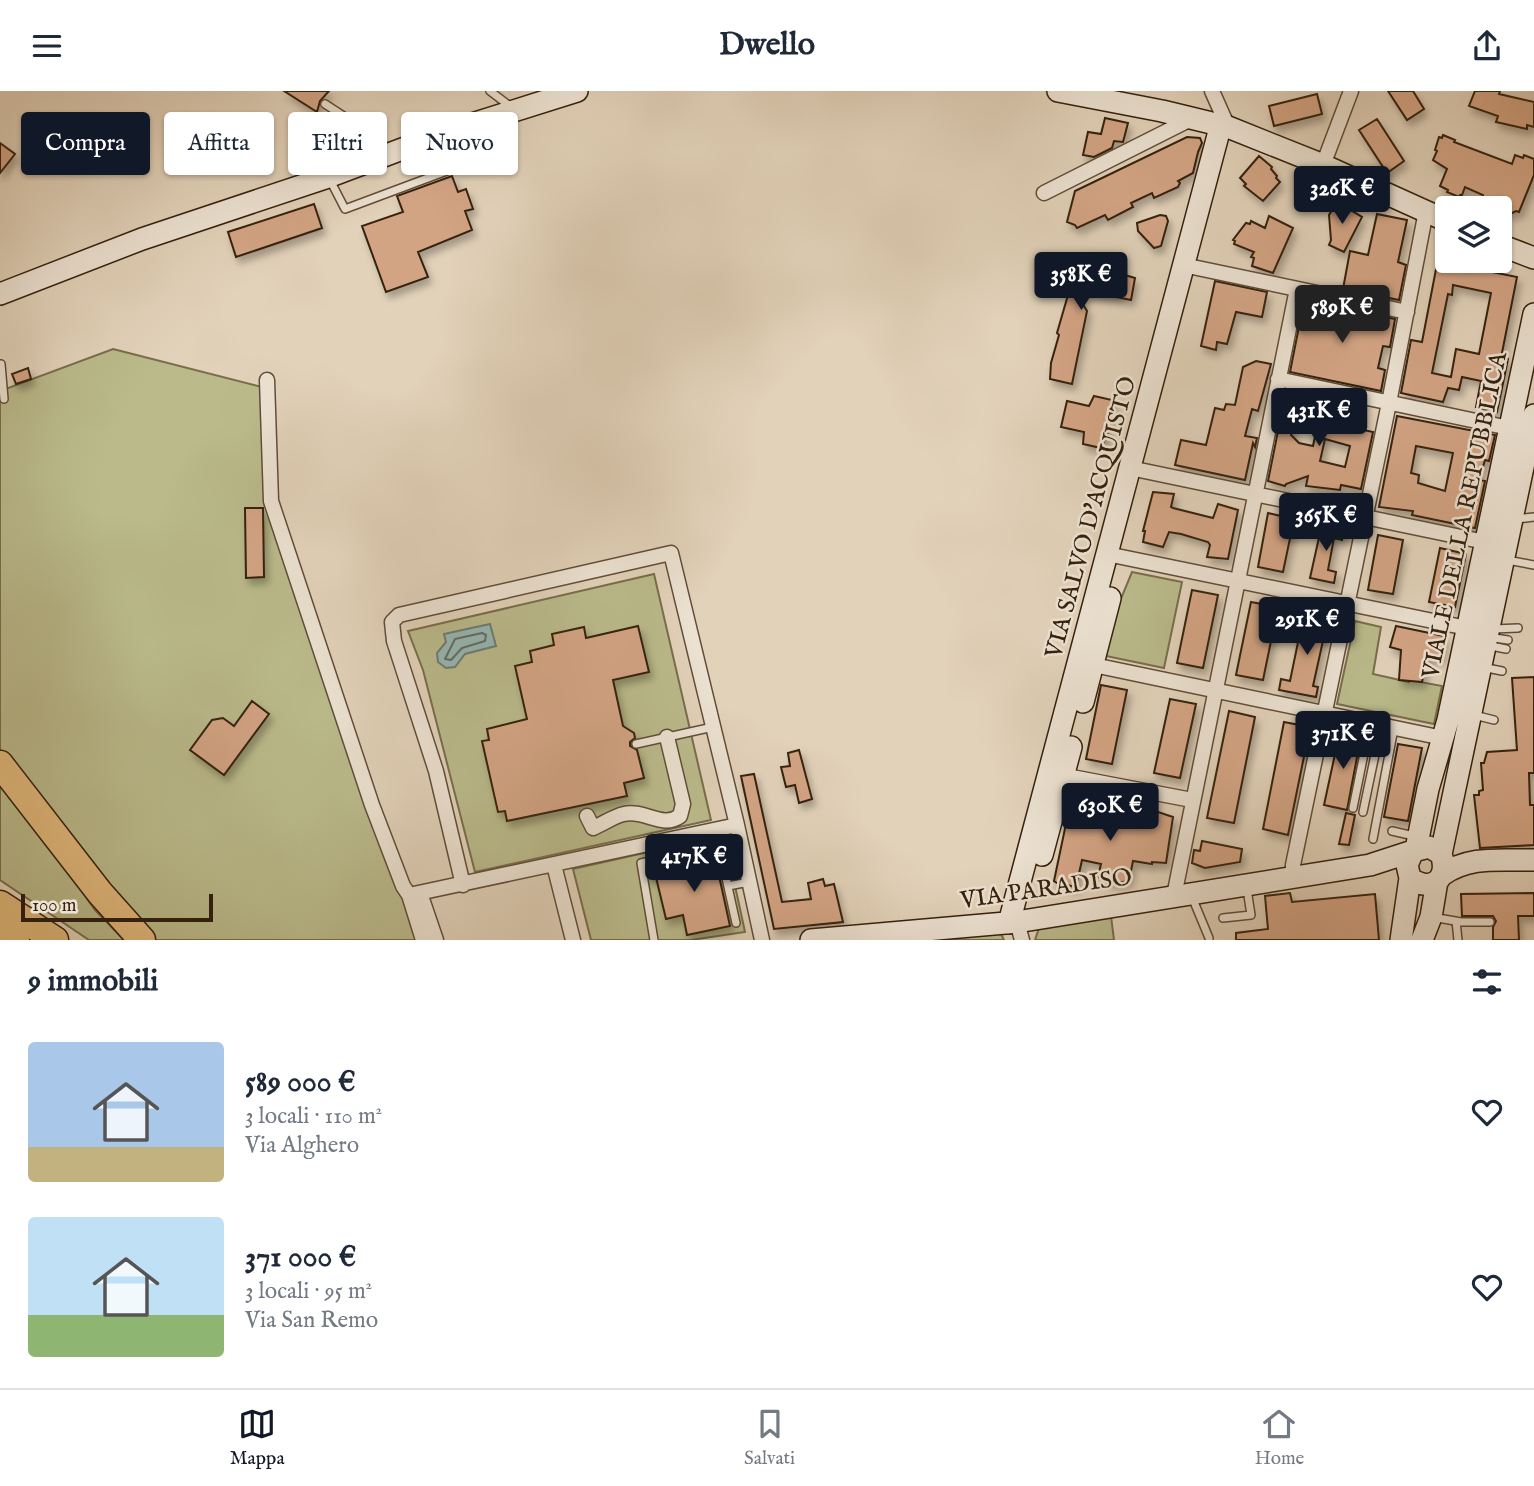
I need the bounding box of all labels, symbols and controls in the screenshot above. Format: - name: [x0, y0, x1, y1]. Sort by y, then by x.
- text: Dwello: [719, 25, 815, 66]
- icon: menu: [28, 27, 66, 65]
- icon: share: [1468, 27, 1506, 65]
- chip: Compra: [21, 112, 150, 175]
- chip: Affitta: [164, 112, 274, 175]
- chip: Filtri: [288, 112, 387, 175]
- chip: Nuovo: [401, 112, 518, 175]
- pin: 326K €: [1285, 167, 1399, 226]
- text: 326K €: [1310, 174, 1374, 203]
- map controls: [1435, 196, 1512, 273]
- button: layers: [1435, 196, 1512, 273]
- pin: 358K €: [1024, 253, 1138, 312]
- text: 358K €: [1050, 260, 1112, 289]
- pin: 589K €: [1285, 285, 1399, 345]
- text: 589K €: [1311, 293, 1373, 322]
- street label: VIALE DELLA REPUBBLICA: [1415, 348, 1515, 683]
- street label: VIA SALVO D'ACQUISTO: [1039, 373, 1144, 663]
- pin: 431K €: [1262, 389, 1376, 448]
- text: 431K €: [1287, 396, 1351, 425]
- pin: 365K €: [1269, 493, 1383, 553]
- text: 365K €: [1295, 501, 1357, 530]
- pin: 291K €: [1250, 597, 1364, 657]
- text: 291K €: [1275, 605, 1339, 634]
- pin: 371K €: [1286, 711, 1400, 771]
- text: 371K €: [1311, 719, 1375, 748]
- pin: 630K €: [1053, 783, 1167, 843]
- text: 630K €: [1078, 791, 1142, 820]
- pin: 417K €: [637, 835, 751, 894]
- text: 417K €: [661, 842, 727, 871]
- street label: VIA PARADISO: [957, 862, 1134, 917]
- scale bar: [21, 891, 214, 923]
- text: 100 m: [32, 894, 76, 918]
- text: 9 immobili: [28, 963, 158, 1001]
- icon: filters: [1468, 963, 1506, 1001]
- text: 589 000 €: [245, 1064, 356, 1102]
- icon: home: [84, 1070, 168, 1154]
- icon: heart: [1468, 1093, 1506, 1131]
- text: 3 locali · 110 m²: [245, 1102, 382, 1131]
- text: Via Alghero: [245, 1131, 359, 1160]
- text: 371 000 €: [245, 1239, 356, 1277]
- icon: home: [84, 1245, 168, 1329]
- icon: heart: [1468, 1268, 1506, 1306]
- text: 3 locali · 95 m²: [245, 1277, 372, 1306]
- text: Via San Remo: [245, 1306, 378, 1335]
- tab: Mappa: [230, 1405, 285, 1471]
- tab: Salvati: [744, 1405, 795, 1471]
- tab: Home: [1255, 1405, 1304, 1471]

